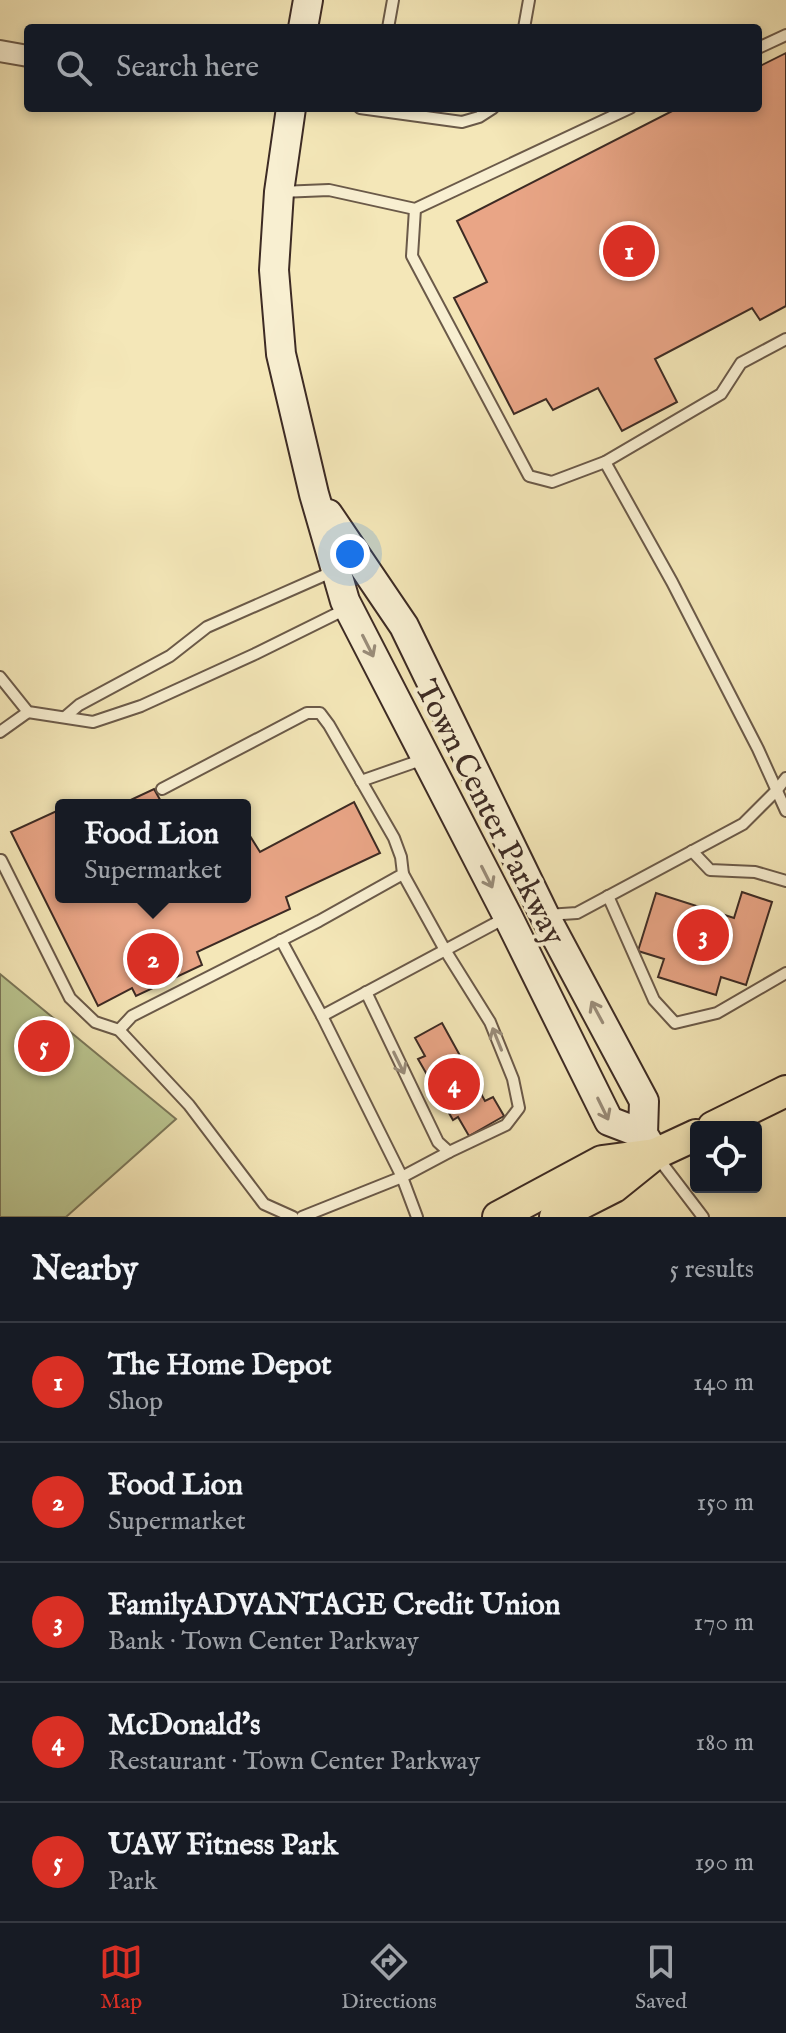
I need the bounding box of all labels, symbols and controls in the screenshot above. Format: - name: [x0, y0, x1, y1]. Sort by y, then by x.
- search box: [24, 24, 762, 112]
- icon: search: [52, 46, 96, 90]
- text: Search here: [116, 49, 259, 87]
- pin: 1: [603, 221, 655, 281]
- your location: [330, 534, 370, 574]
- one-way arrow: [360, 633, 376, 657]
- street label: Town Center Parkway: [404, 674, 573, 953]
- popup: [55, 799, 251, 903]
- text: Food Lion: [84, 816, 219, 854]
- text: Supermarket: [84, 854, 222, 887]
- one-way arrow: [479, 864, 495, 888]
- pin: 3: [677, 905, 729, 965]
- pin: 2: [127, 929, 179, 989]
- one-way arrow: [588, 1001, 604, 1024]
- pin: 5: [18, 1016, 70, 1076]
- one-way arrow: [489, 1027, 503, 1052]
- one-way arrow: [392, 1051, 407, 1075]
- pin: 4: [428, 1054, 480, 1114]
- one-way arrow: [596, 1097, 611, 1121]
- map controls: [690, 1121, 762, 1193]
- button: locate: [690, 1121, 762, 1193]
- text: Nearby: [32, 1248, 138, 1291]
- text: 5 results: [670, 1253, 754, 1286]
- text: The Home Depot: [108, 1347, 332, 1385]
- text: 1: [53, 1366, 63, 1399]
- text: 140 m: [693, 1366, 754, 1399]
- text: Shop: [108, 1385, 163, 1418]
- text: Food Lion: [108, 1467, 243, 1505]
- text: 2: [52, 1486, 64, 1519]
- text: 150 m: [696, 1486, 754, 1519]
- text: Supermarket: [108, 1505, 246, 1538]
- text: FamilyADVANTAGE Credit Union: [108, 1587, 561, 1625]
- text: 3: [53, 1606, 63, 1639]
- text: 170 m: [694, 1606, 754, 1639]
- text: Bank · Town Center Parkway: [108, 1625, 419, 1658]
- text: McDonald's: [108, 1707, 261, 1745]
- text: 4: [52, 1726, 64, 1759]
- text: 180 m: [696, 1726, 754, 1759]
- text: Restaurant · Town Center Parkway: [108, 1745, 480, 1778]
- text: UAW Fitness Park: [108, 1827, 338, 1865]
- text: 5: [53, 1846, 63, 1879]
- text: 190 m: [694, 1846, 754, 1879]
- text: Park: [108, 1865, 157, 1898]
- tab: Map: [99, 1940, 143, 2016]
- tab: Directions: [341, 1940, 437, 2016]
- tab: Saved: [635, 1940, 687, 2016]

